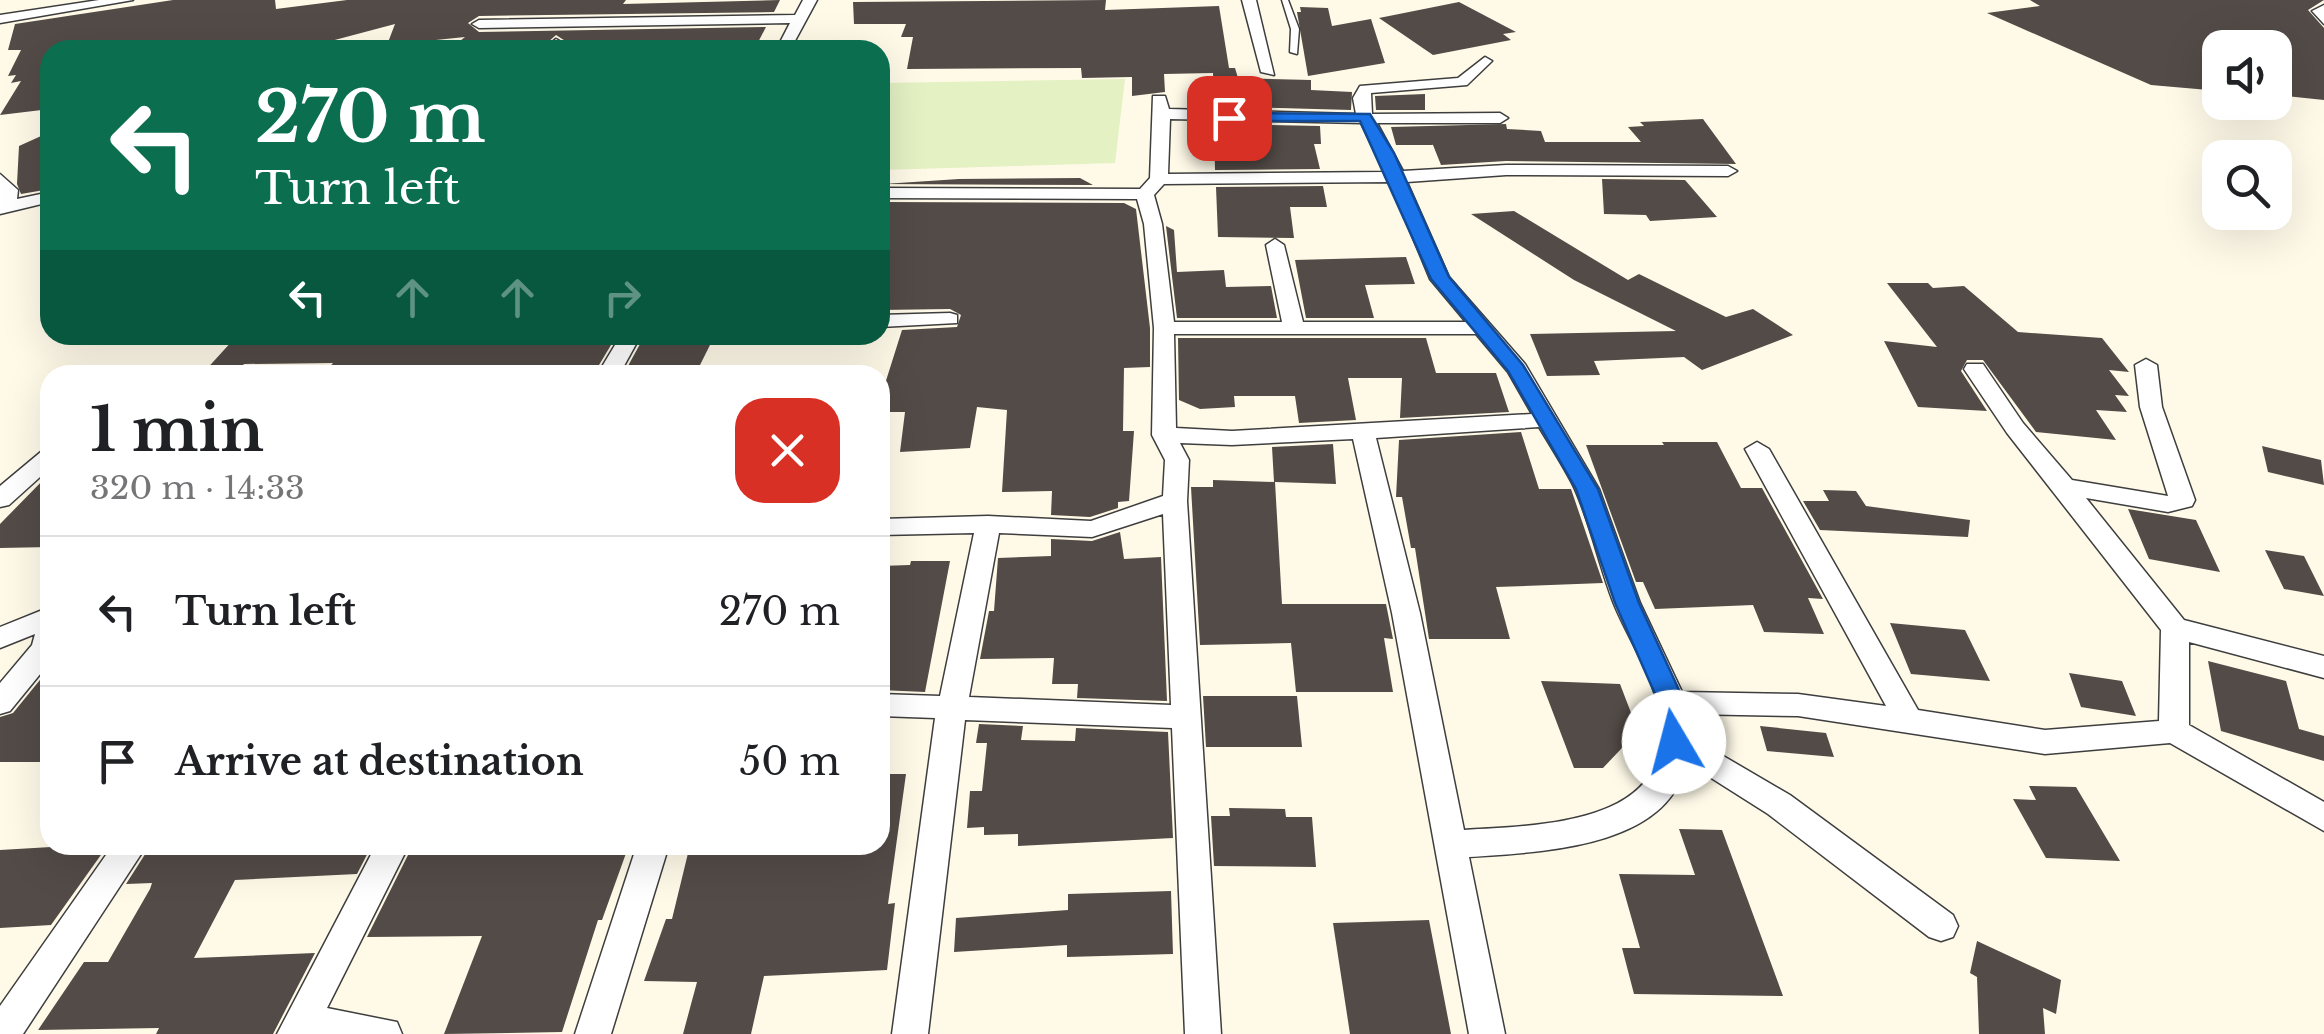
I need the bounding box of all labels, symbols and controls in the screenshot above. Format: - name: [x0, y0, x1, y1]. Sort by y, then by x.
- map controls: [2202, 30, 2292, 230]
- button: sound: [2202, 30, 2292, 120]
- text: 270 m: [255, 74, 486, 161]
- pin: [1187, 76, 1272, 161]
- icon: left: [90, 80, 220, 210]
- icon: arrive: [1202, 91, 1257, 146]
- button: search: [2202, 140, 2292, 230]
- text: Turn left: [255, 160, 460, 216]
- icon: left: [280, 270, 335, 325]
- icon: ahead: [385, 270, 440, 325]
- icon: ahead: [490, 270, 545, 325]
- icon: right: [595, 270, 650, 325]
- text: 1 min: [90, 393, 264, 467]
- button: close: [735, 398, 840, 503]
- text: 320 m · 14:33: [90, 468, 305, 508]
- icon: left: [90, 584, 145, 639]
- text: Turn left: [175, 588, 356, 635]
- text: 270 m: [719, 588, 840, 635]
- position arrow: [1622, 690, 1726, 794]
- icon: arrive: [90, 734, 145, 789]
- text: Arrive at destination: [175, 738, 584, 785]
- text: 50 m: [740, 738, 840, 785]

